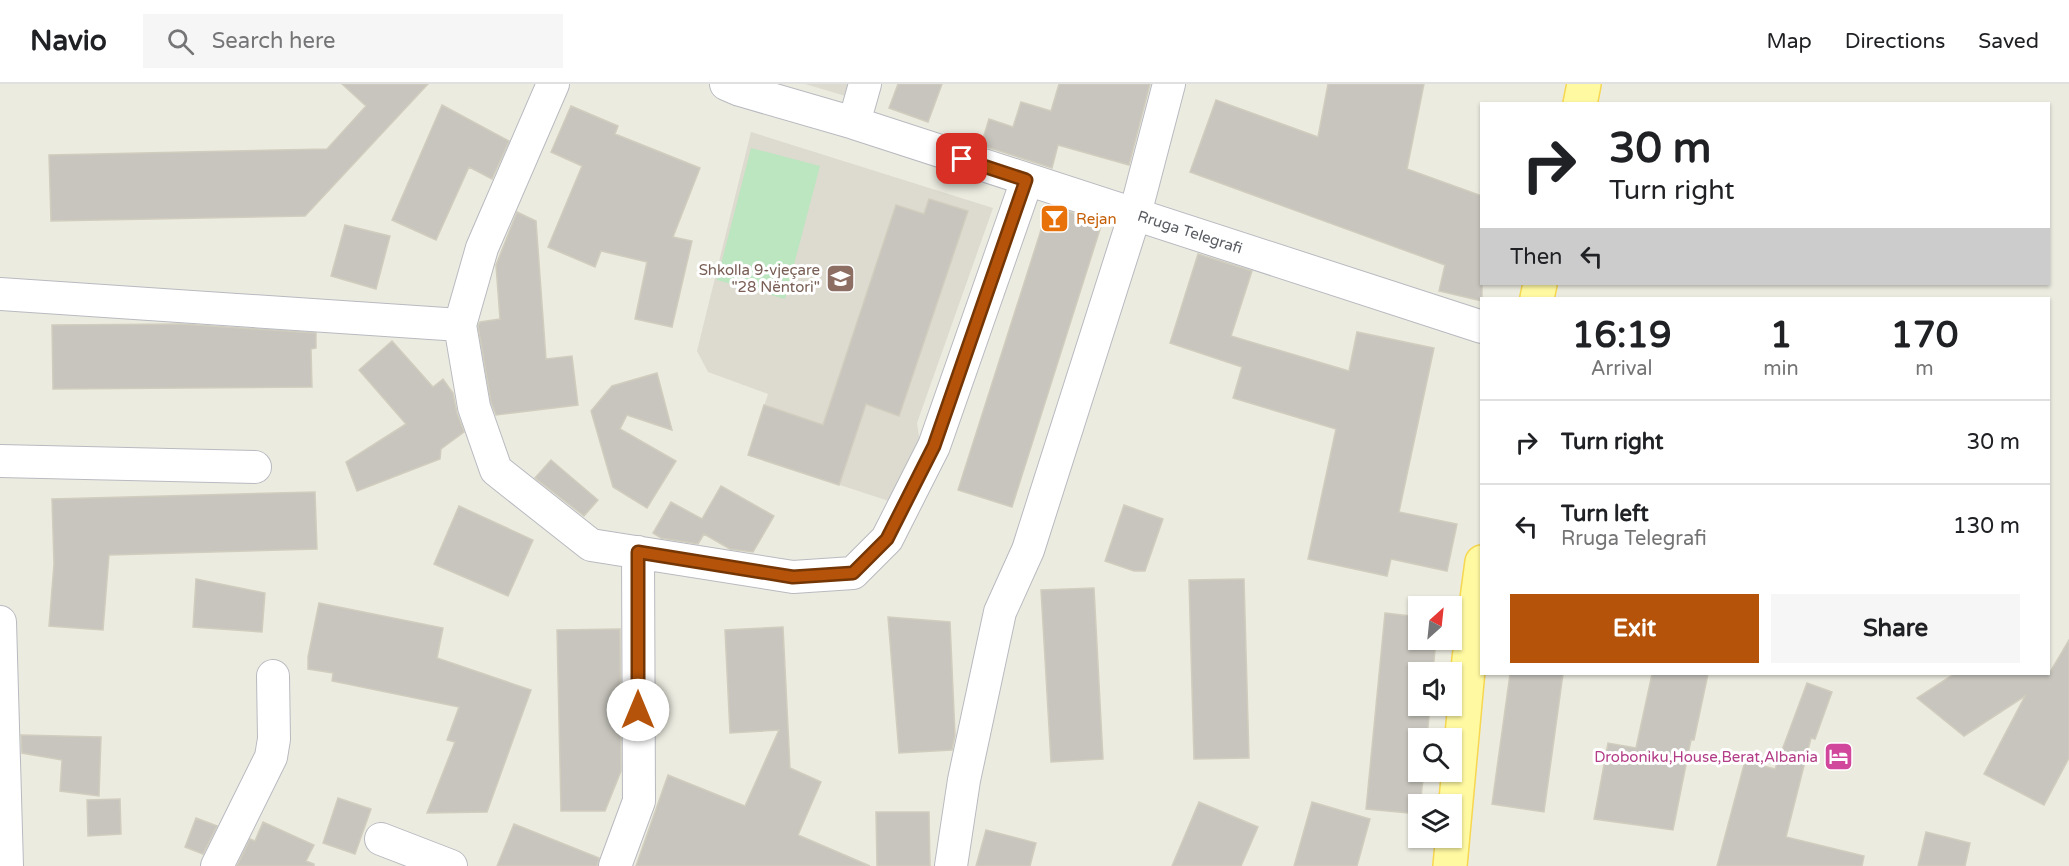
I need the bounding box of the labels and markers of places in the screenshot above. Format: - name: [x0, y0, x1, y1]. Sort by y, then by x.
- pin: [936, 133, 987, 184]
- bar icon: Rejan: [1039, 203, 1071, 235]
- place label: Rejan: [1076, 210, 1117, 228]
- place label: Shkolla 9-vjeçare "28 Nëntori": [699, 261, 820, 296]
- school or university icon: Shkolla 9-vjeçare "28 Nëntori": [825, 263, 857, 295]
- hotel icon: Droboniku,House,Berat,Albania: [1823, 741, 1855, 773]
- place label: Droboniku,House,Berat,Albania: [1594, 748, 1818, 766]

